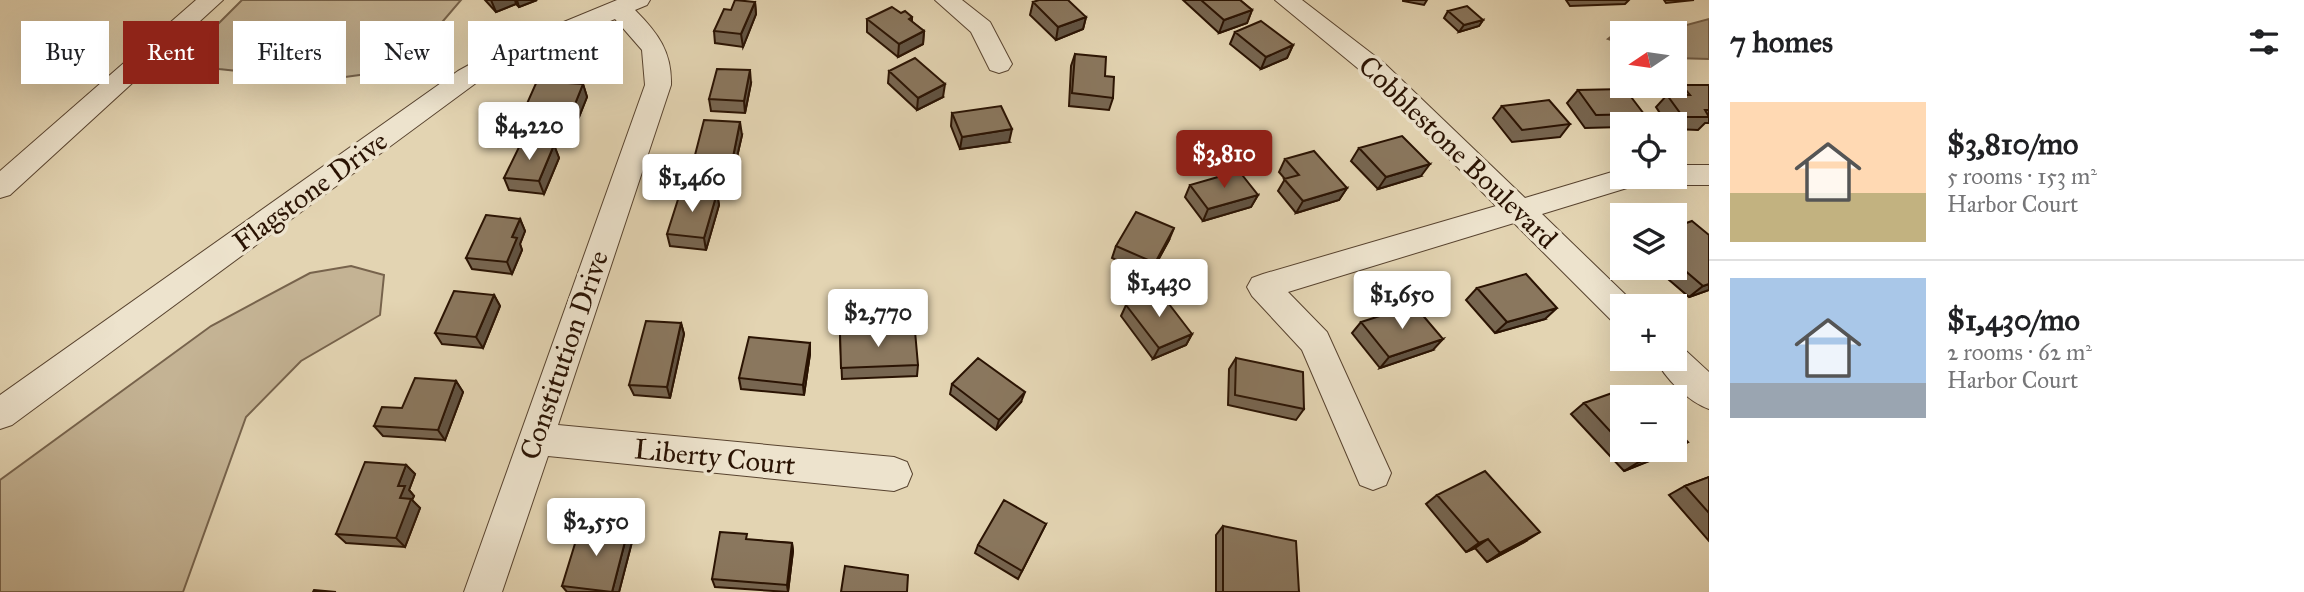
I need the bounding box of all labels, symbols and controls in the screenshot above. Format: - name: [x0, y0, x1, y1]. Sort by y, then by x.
- chip: Buy: [21, 21, 109, 84]
- chip: Rent: [123, 21, 219, 84]
- chip: Filters: [233, 21, 346, 84]
- chip: New: [360, 21, 454, 84]
- chip: Apartment: [468, 21, 623, 84]
- north arrow: [1610, 21, 1687, 98]
- map controls: [1610, 21, 1687, 462]
- icon: filters: [2245, 23, 2283, 61]
- text: 7 homes: [1730, 24, 1833, 60]
- street label: Cobblestone Boulevard: [1351, 48, 1565, 256]
- pin: $4,220: [472, 102, 586, 162]
- text: $4,220: [494, 111, 564, 139]
- button: locate: [1610, 112, 1687, 189]
- street label: Flagstone Drive: [226, 123, 394, 259]
- text: $3,810/mo: [1947, 126, 2078, 162]
- pin: $3,810: [1167, 130, 1281, 190]
- icon: home: [1786, 130, 1870, 214]
- text: $3,810: [1192, 139, 1256, 167]
- pin: $1,460: [635, 154, 749, 214]
- text: 5 rooms · 153 m²: [1947, 162, 2097, 190]
- text: $1,460: [658, 163, 726, 191]
- text: Harbor Court: [1947, 190, 2078, 218]
- button: layers: [1610, 203, 1687, 280]
- street label: Constitution Drive: [512, 246, 616, 464]
- pin: $1,430: [1102, 260, 1216, 319]
- text: $1,430: [1127, 268, 1191, 296]
- pin: $1,650: [1345, 272, 1459, 331]
- text: $1,650: [1370, 280, 1434, 308]
- pin: $2,770: [821, 290, 935, 349]
- button: +: [1610, 294, 1687, 371]
- text: $2,770: [844, 298, 912, 326]
- text: $1,430/mo: [1947, 302, 2080, 338]
- icon: home: [1786, 306, 1870, 390]
- text: 2 rooms · 62 m²: [1947, 338, 2092, 366]
- text: Harbor Court: [1947, 366, 2078, 394]
- button: −: [1610, 385, 1687, 462]
- street label: Liberty Court: [633, 431, 797, 483]
- pin: $2,550: [539, 498, 653, 558]
- text: $2,550: [563, 507, 629, 535]

